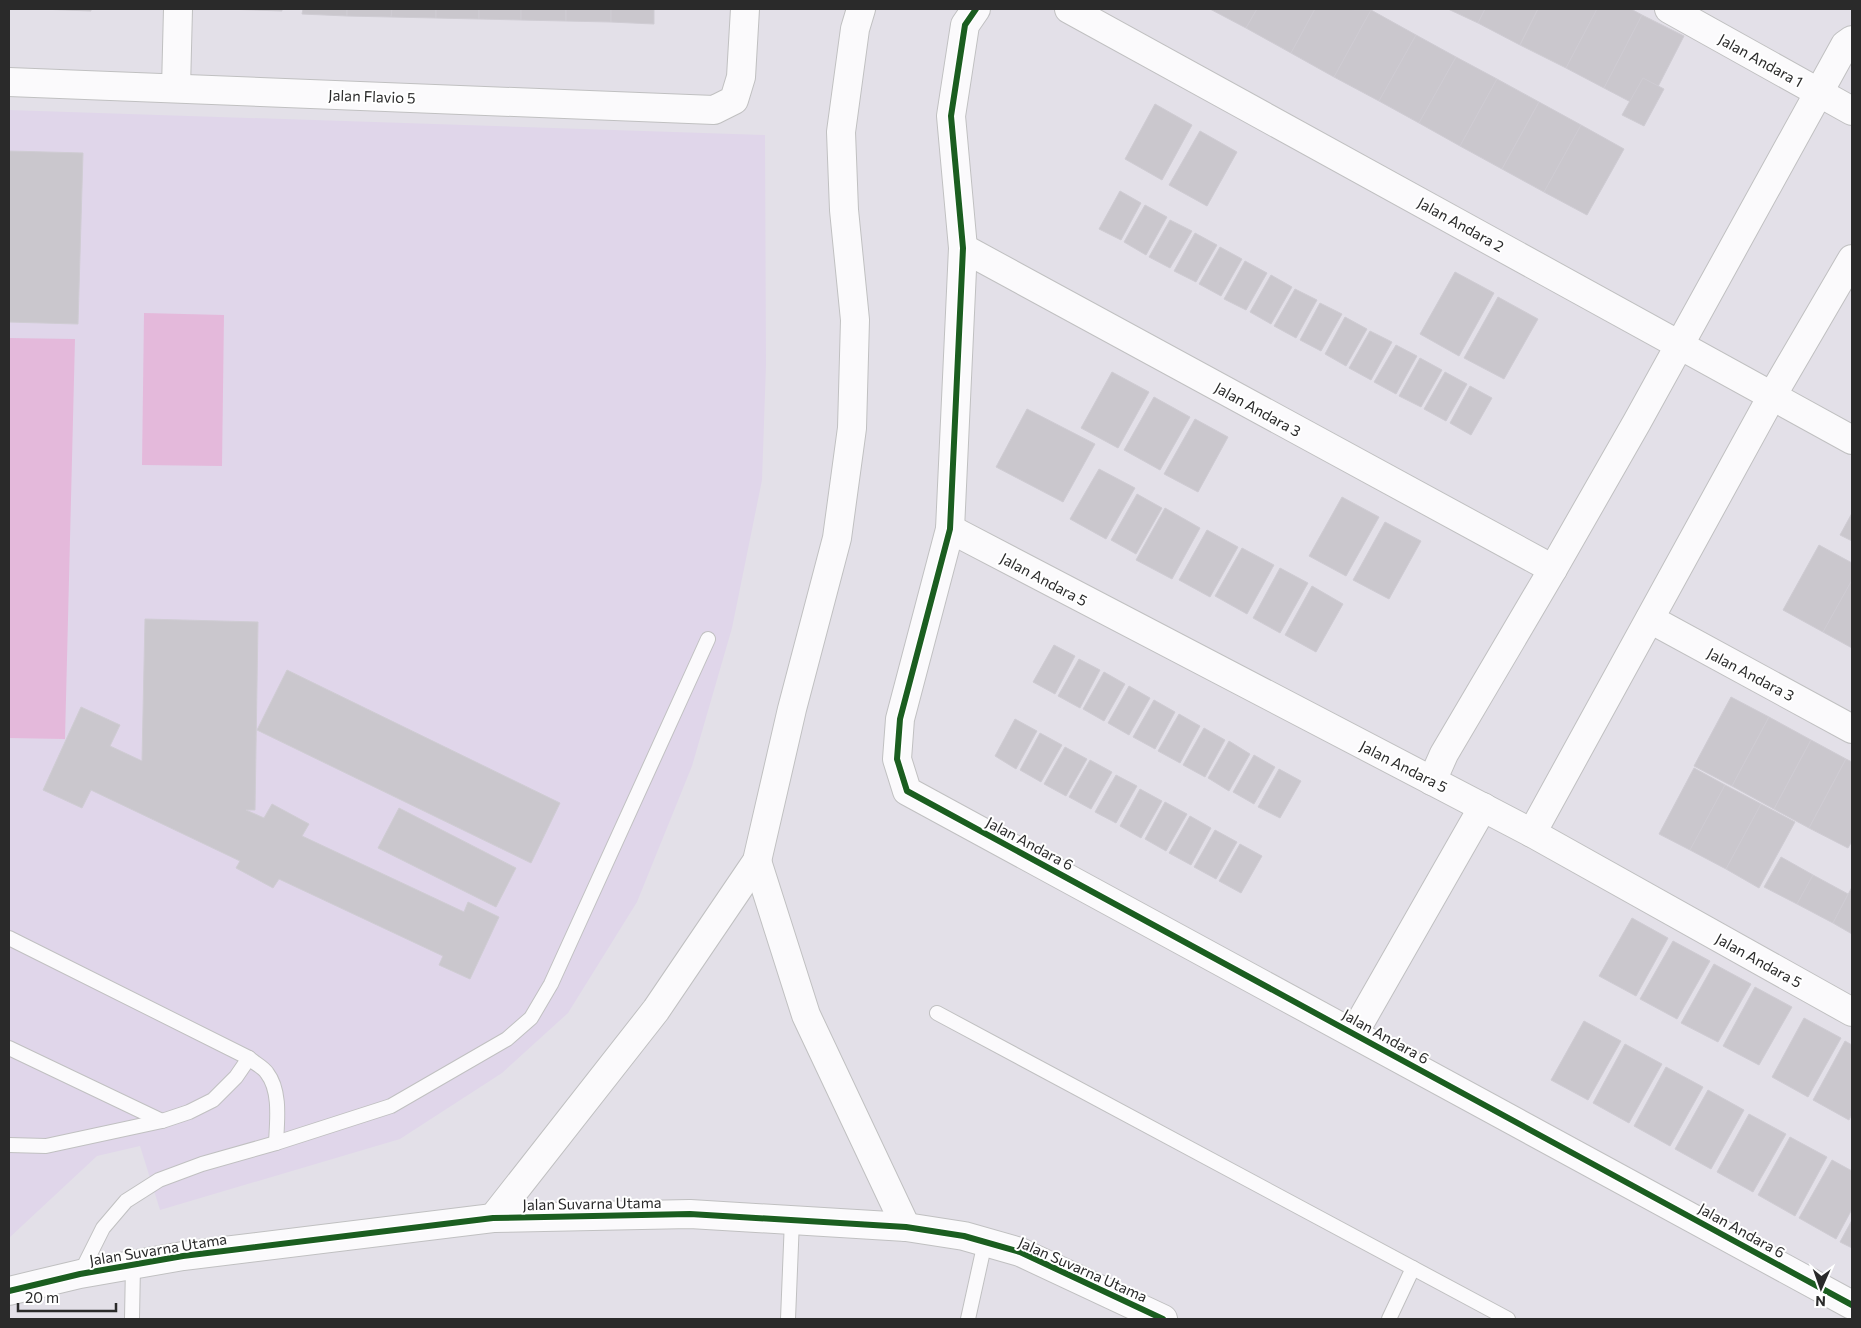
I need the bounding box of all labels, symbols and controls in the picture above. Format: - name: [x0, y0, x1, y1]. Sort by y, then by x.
- street label: Jalan Andara 1: [1716, 29, 1806, 91]
- street label: Jalan Flavio 5: [328, 85, 416, 107]
- street label: Jalan Andara 2: [1415, 193, 1507, 255]
- street label: Jalan Andara 3: [1212, 378, 1304, 440]
- street label: Jalan Andara 5: [997, 549, 1091, 609]
- street label: Jalan Andara 3: [1704, 644, 1798, 704]
- street label: Jalan Andara 5: [1357, 736, 1451, 796]
- street label: Jalan Andara 6: [983, 812, 1077, 874]
- street label: Jalan Andara 5: [1713, 929, 1805, 991]
- street label: Jalan Andara 6: [1339, 1005, 1433, 1067]
- street label: Jalan Suvarna Utama: [522, 1193, 662, 1213]
- street label: Jalan Andara 6: [1695, 1199, 1789, 1261]
- street label: Jalan Suvarna Utama: [88, 1229, 228, 1269]
- street label: Jalan Suvarna Utama: [1016, 1232, 1150, 1306]
- north arrow: [1796, 1263, 1846, 1313]
- scale bar: [18, 1280, 115, 1312]
- text: 20 m: [25, 1288, 59, 1306]
- text: N: [1815, 1293, 1826, 1310]

